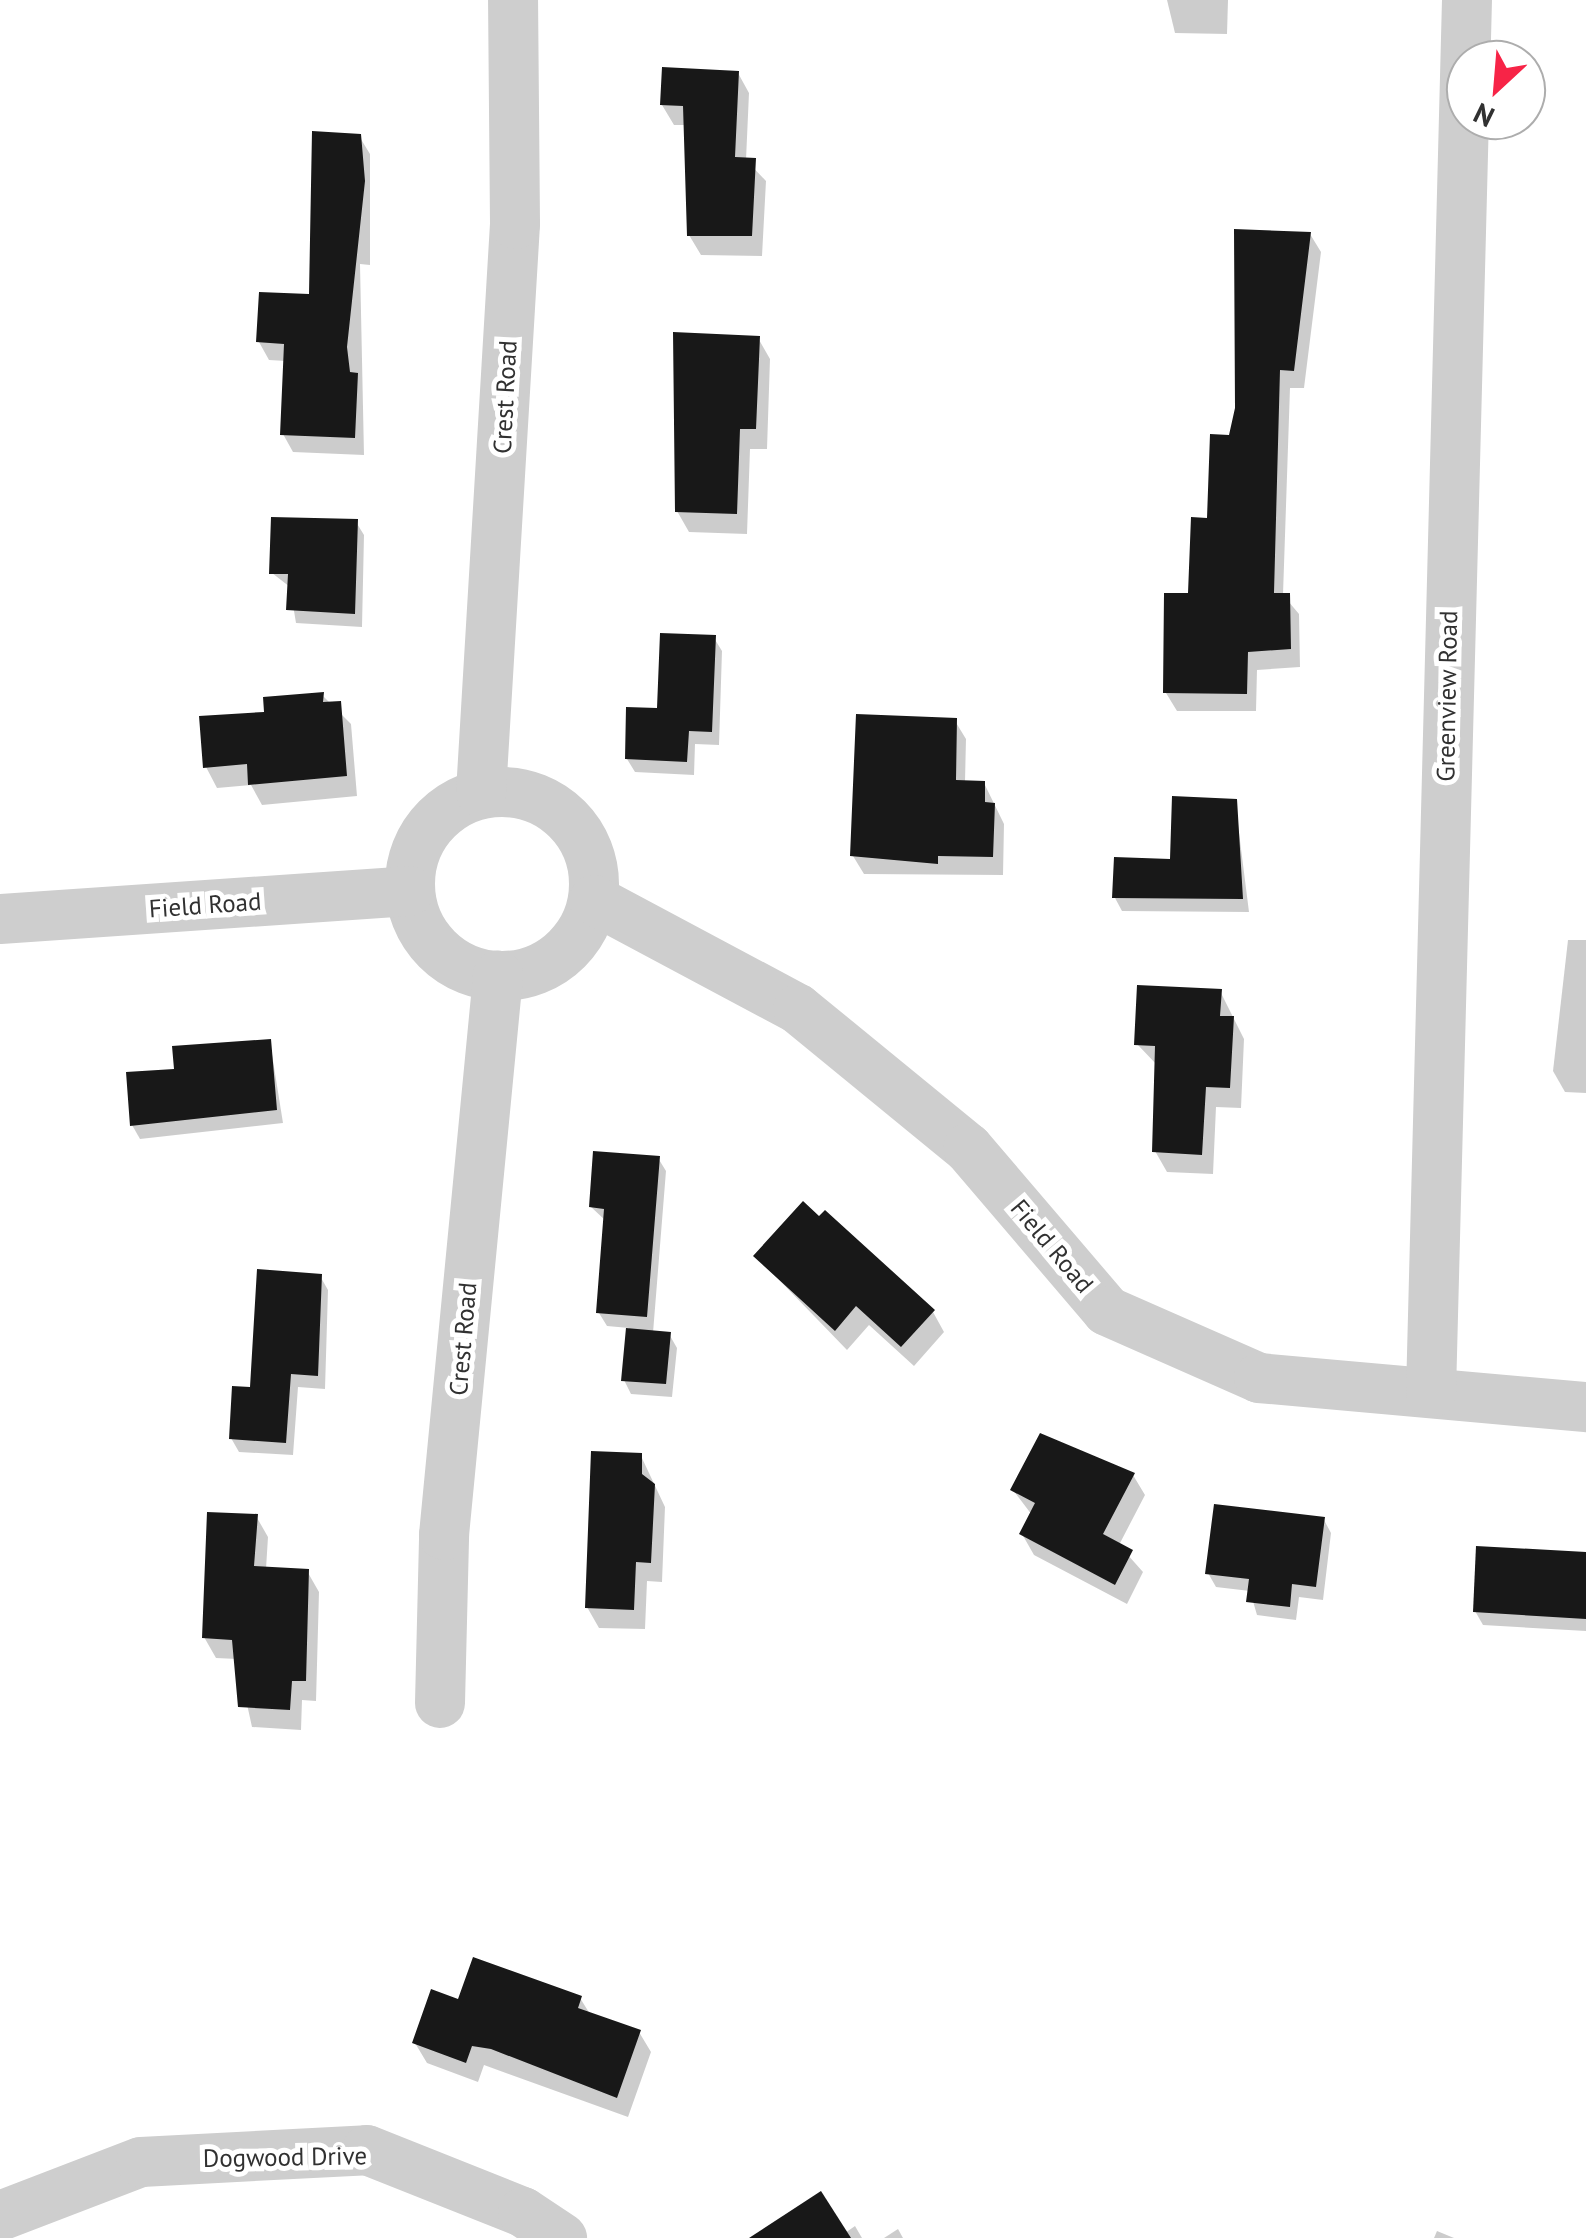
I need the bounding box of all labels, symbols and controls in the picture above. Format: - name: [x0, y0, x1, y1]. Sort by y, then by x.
- north arrow: [1446, 40, 1546, 140]
- text: N: [1467, 95, 1500, 136]
- street label: Crest Road: [487, 339, 523, 455]
- street label: Greenview Road: [1431, 610, 1463, 782]
- street label: Field Road: [148, 886, 262, 924]
- street label: Field Road: [1004, 1193, 1100, 1299]
- street label: Crest Road: [443, 1281, 483, 1397]
- street label: Dogwood Drive: [203, 2141, 367, 2173]

